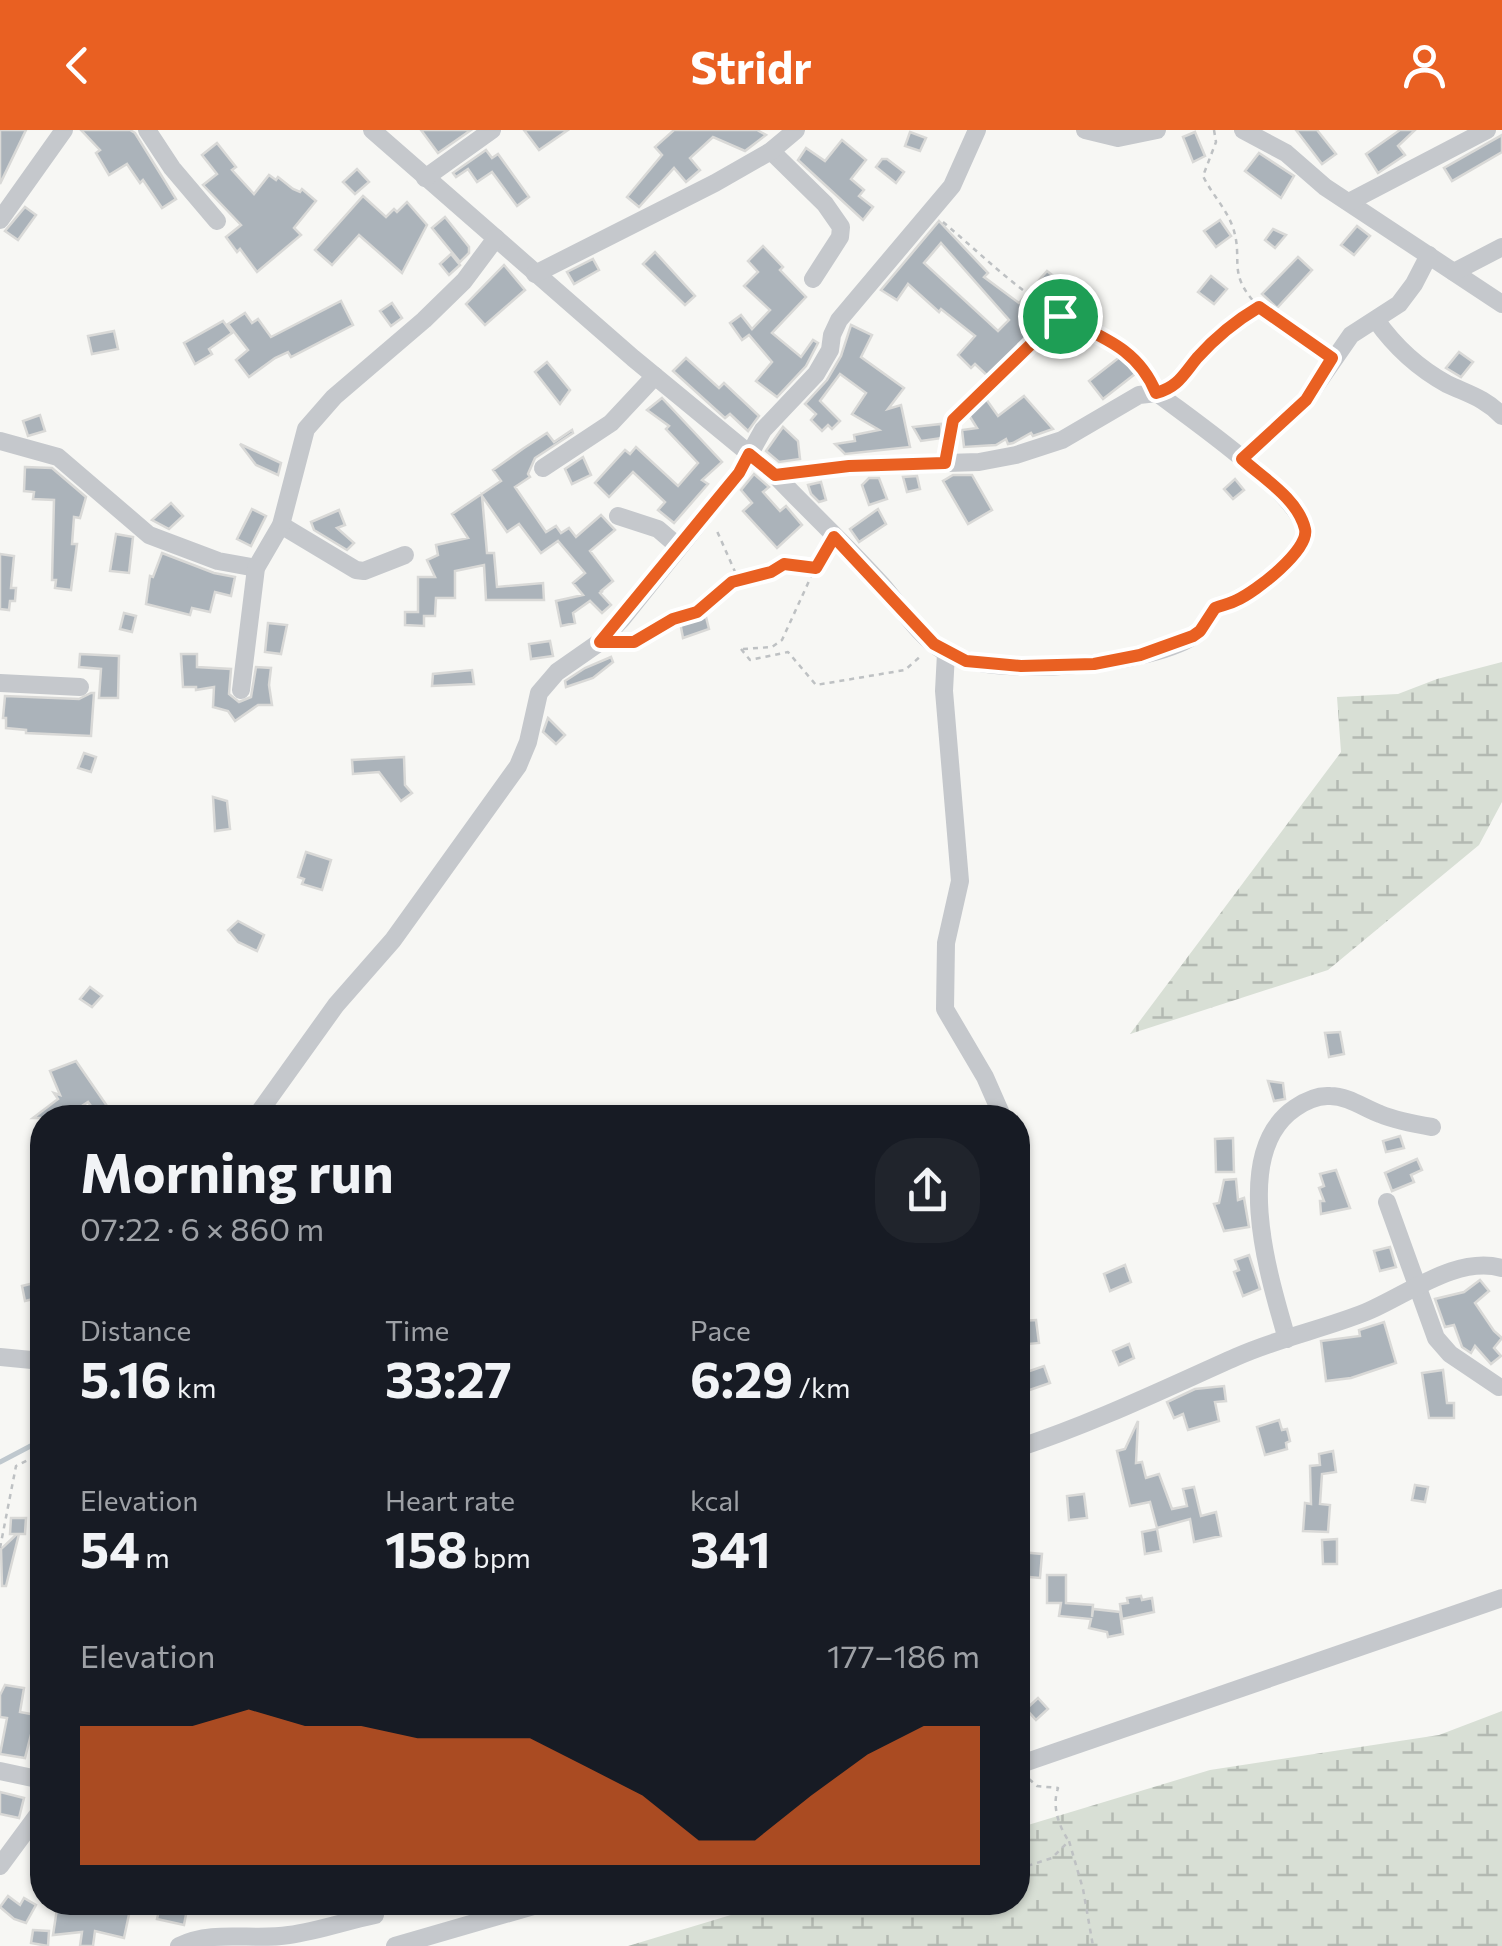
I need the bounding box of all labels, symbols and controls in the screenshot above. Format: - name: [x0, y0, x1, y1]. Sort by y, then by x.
- icon: back: [50, 38, 105, 93]
- text: Stridr: [690, 38, 812, 93]
- icon: person: [1397, 38, 1452, 93]
- pin: [1018, 274, 1103, 359]
- icon: arrive: [1033, 289, 1088, 344]
- text: Morning run: [80, 1137, 394, 1204]
- button: share: [875, 1138, 980, 1243]
- text: 07:22 · 6 × 860 m: [80, 1208, 324, 1248]
- text: Distance: [80, 1313, 191, 1347]
- text: Time: [385, 1313, 449, 1347]
- text: Pace: [690, 1313, 751, 1347]
- text: 5.16: [80, 1347, 171, 1408]
- text: 33:27: [385, 1347, 512, 1408]
- text: 6:29: [690, 1347, 793, 1408]
- text: km: [171, 1370, 216, 1404]
- text: /km: [793, 1370, 851, 1404]
- text: Elevation: [80, 1483, 198, 1517]
- text: Heart rate: [385, 1483, 515, 1517]
- text: kcal: [690, 1483, 740, 1517]
- text: 54: [80, 1517, 140, 1578]
- text: 158: [385, 1517, 468, 1578]
- text: 341: [690, 1517, 771, 1578]
- text: m: [140, 1540, 170, 1574]
- text: bpm: [468, 1540, 531, 1574]
- text: Elevation: [80, 1635, 215, 1675]
- text: 177–186 m: [827, 1635, 980, 1675]

